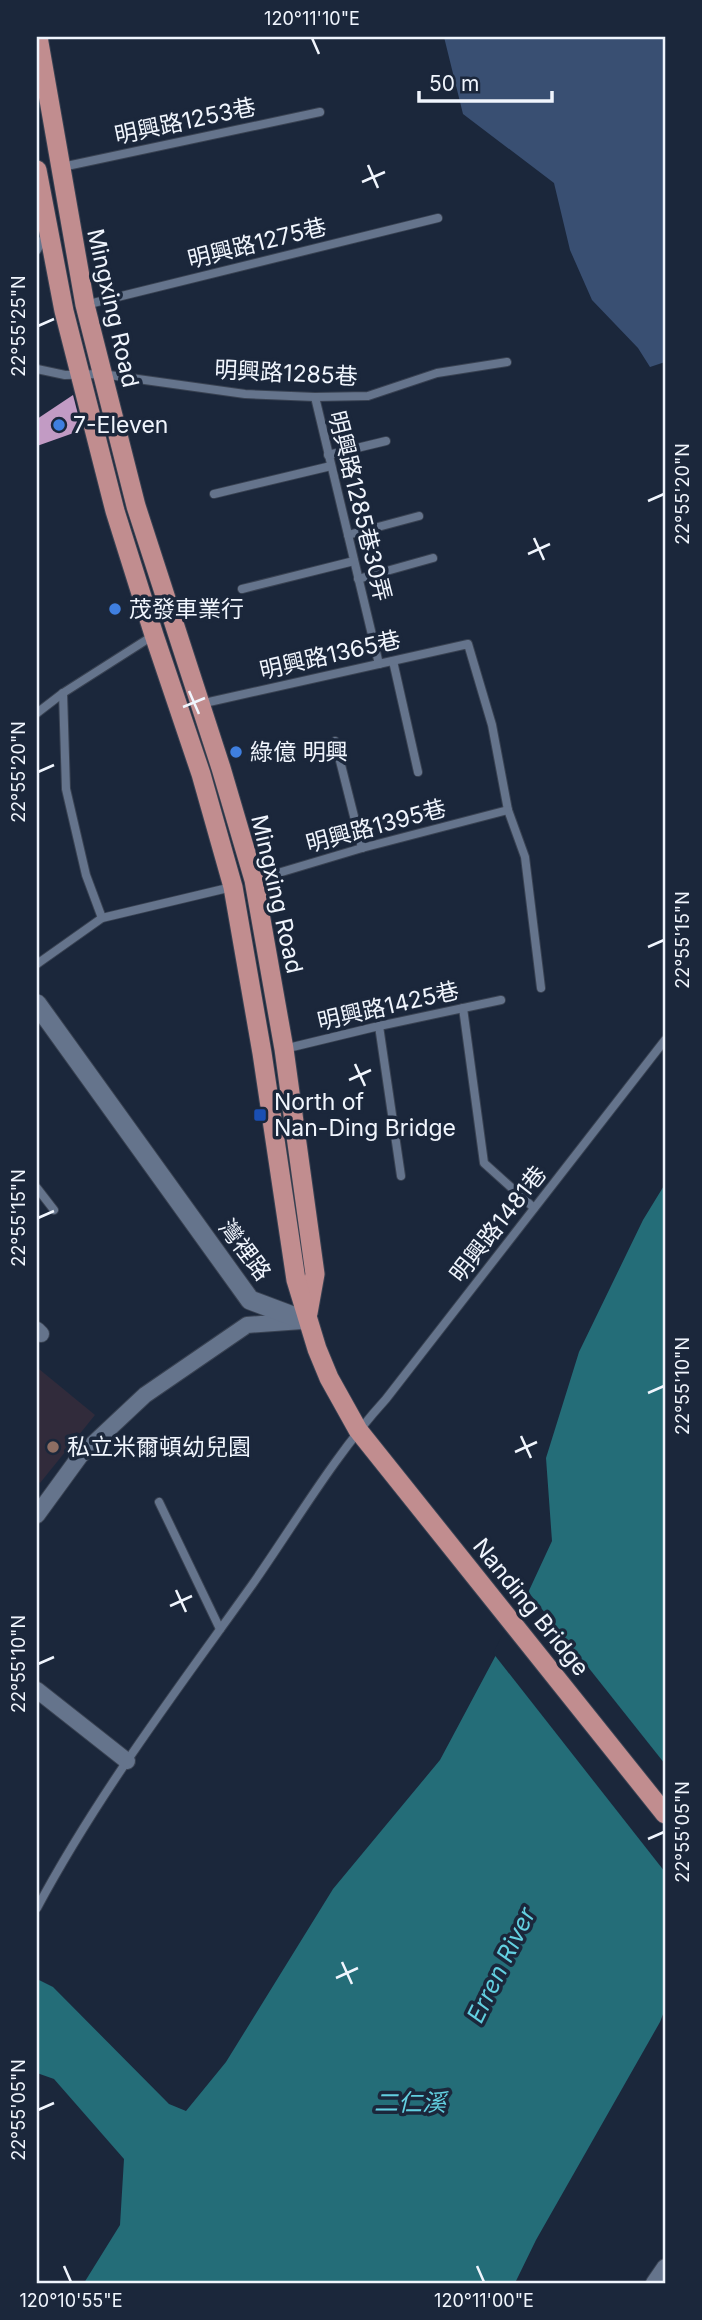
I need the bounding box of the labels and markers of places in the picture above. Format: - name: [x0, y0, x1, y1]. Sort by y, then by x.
- place label: 7-Eleven: [73, 411, 168, 439]
- marker: 7-Eleven: [51, 417, 67, 433]
- place label: 茂發車業行: [129, 595, 244, 623]
- marker: 茂發車業行: [107, 601, 123, 617]
- place label: 綠億 明興: [250, 738, 348, 766]
- marker: 綠億 明興: [228, 744, 244, 760]
- place label: North of Nan-Ding Bridge: [274, 1088, 456, 1142]
- marker: North of Nan-Ding Bridge: [252, 1107, 268, 1123]
- place label: 私立米爾頓幼兒園: [67, 1433, 251, 1461]
- marker: 私立米爾頓幼兒園: [45, 1439, 61, 1455]

